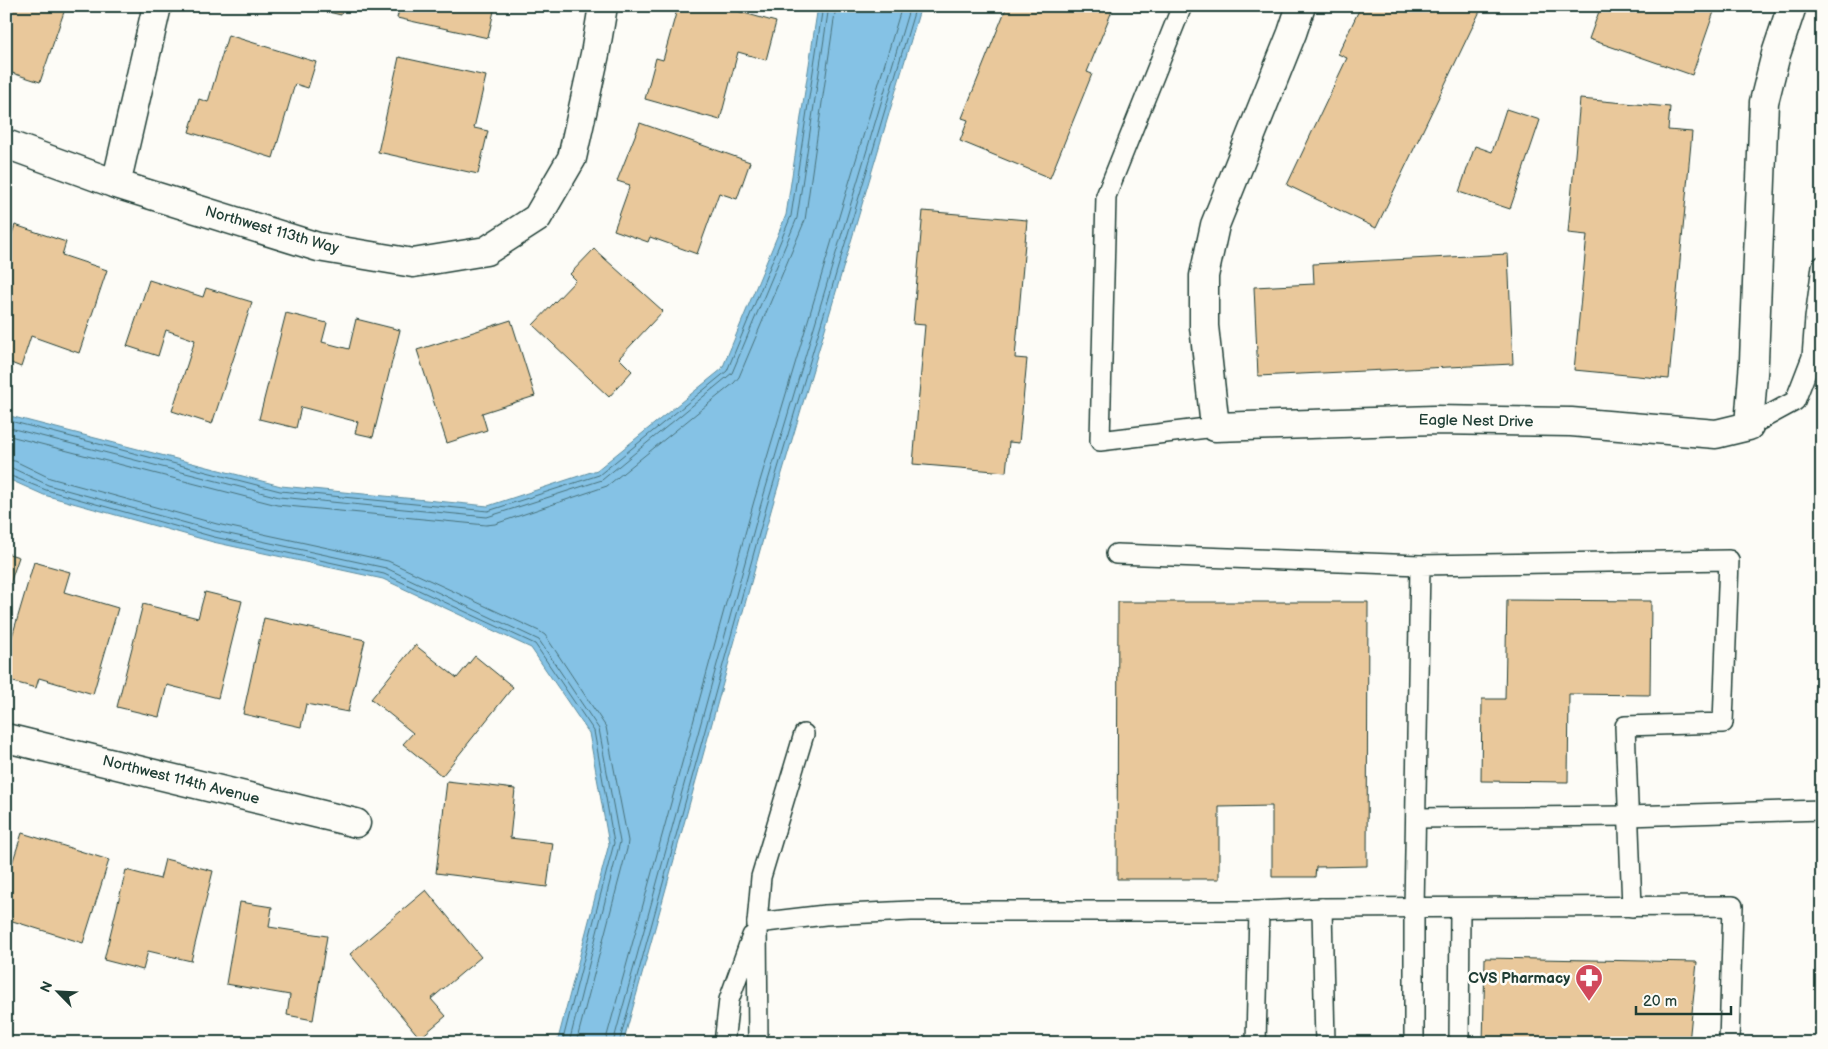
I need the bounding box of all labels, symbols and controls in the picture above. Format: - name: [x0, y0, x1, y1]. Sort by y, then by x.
- street label: Northwest 113th Way: [203, 202, 341, 258]
- street label: Eagle Nest Drive: [1418, 411, 1534, 432]
- street label: Northwest 114th Avenue: [101, 751, 262, 809]
- pharmacy icon: CVS Pharmacy: [1574, 963, 1604, 1002]
- north arrow: [32, 966, 82, 1016]
- place label: CVS Pharmacy: [1468, 969, 1570, 988]
- text: N: [37, 979, 56, 995]
- scale bar: [1636, 984, 1730, 1016]
- text: 20 m: [1643, 992, 1677, 1011]

